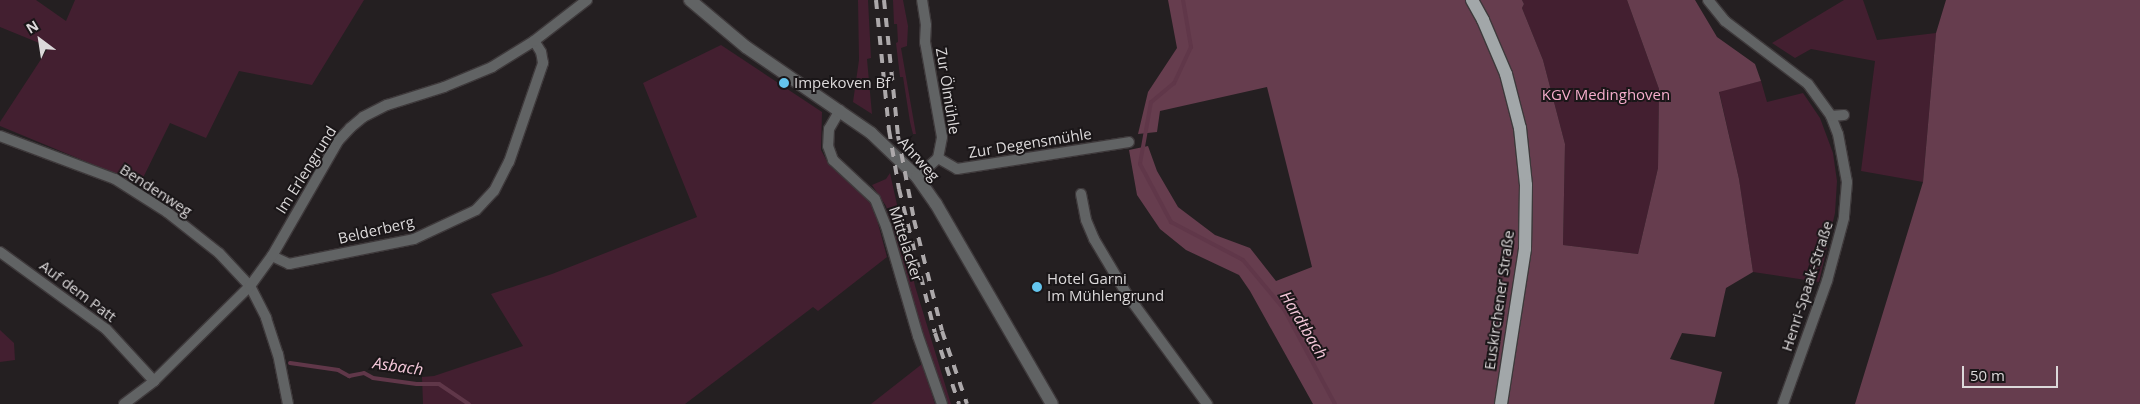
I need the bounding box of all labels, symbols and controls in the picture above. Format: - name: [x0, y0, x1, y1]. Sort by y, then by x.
- north arrow: [15, 15, 65, 65]
- text: N: [22, 16, 42, 38]
- street label: Zur Ölmühle: [932, 46, 964, 136]
- place label: Impekoven Bf: [794, 74, 890, 92]
- marker: Impekoven Bf: [778, 77, 790, 89]
- park label: KGV Medinghoven: [1542, 86, 1670, 104]
- street label: Im Erlengrund: [272, 123, 340, 217]
- street label: Zur Degensmühle: [967, 124, 1093, 162]
- street label: Ahrweg: [895, 133, 943, 185]
- street label: Bendenweg: [117, 160, 195, 220]
- street label: Mittelacker: [885, 204, 927, 284]
- street label: Belderberg: [336, 213, 416, 247]
- street label: Henri-Spaak-Straße: [1777, 219, 1837, 353]
- street label: Euskirchener Straße: [1480, 229, 1518, 371]
- street label: Auf dem Patt: [36, 256, 120, 326]
- place label: Hotel Garni Im Mühlengrund: [1047, 269, 1164, 304]
- marker: Hotel Garni Im Mühlengrund: [1031, 281, 1043, 293]
- water label: Hardtbach: [1276, 288, 1332, 362]
- water label: Asbach: [372, 353, 424, 379]
- scale bar: [1965, 356, 2061, 388]
- text: 50 m: [1970, 365, 2005, 385]

